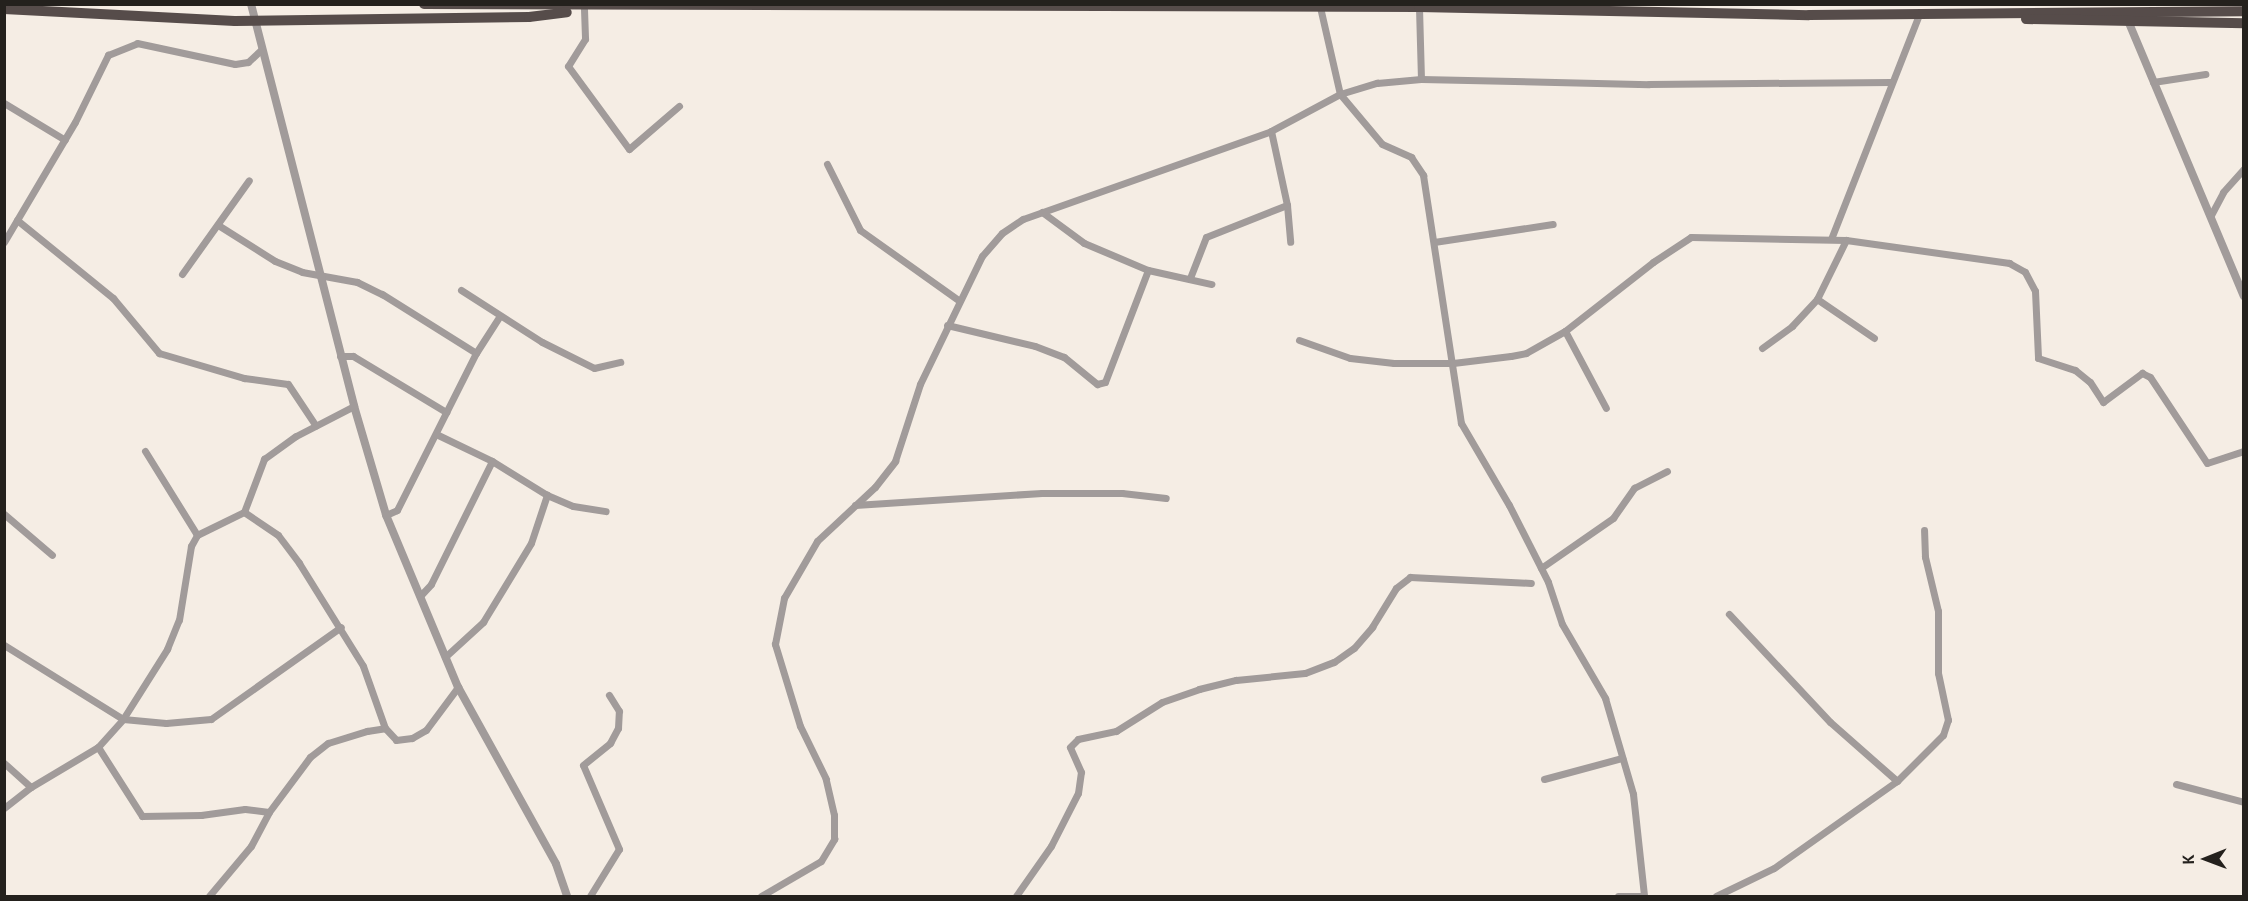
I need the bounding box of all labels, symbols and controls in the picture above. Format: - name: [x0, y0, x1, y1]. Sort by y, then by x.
- north arrow: [2176, 829, 2236, 889]
- text: K: [2178, 854, 2198, 864]

